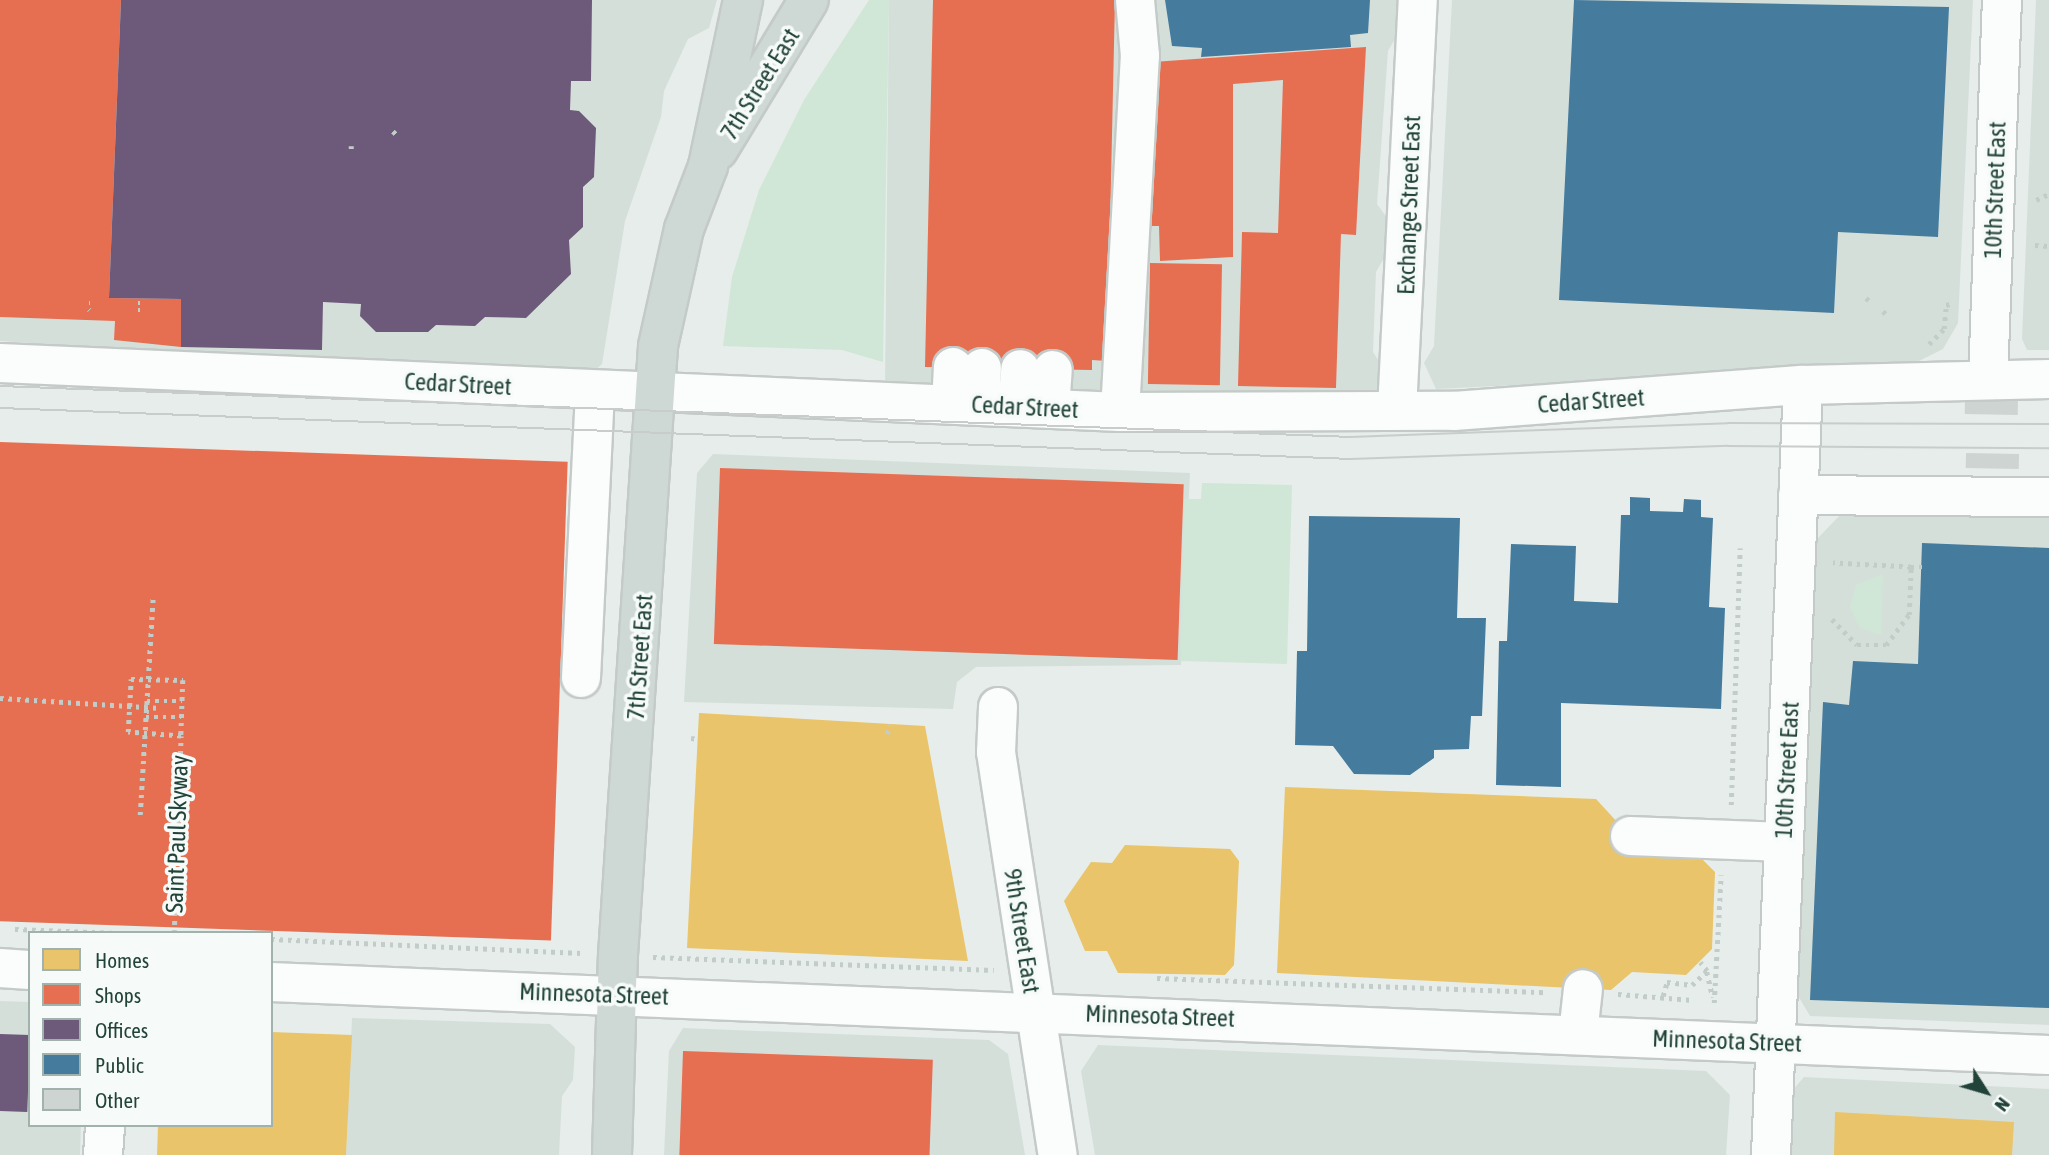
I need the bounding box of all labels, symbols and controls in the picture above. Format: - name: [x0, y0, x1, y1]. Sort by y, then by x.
- street label: 7th Street East: [714, 23, 806, 145]
- street label: Exchange Street East: [1391, 115, 1427, 295]
- street label: 10th Street East: [1978, 121, 2012, 259]
- street label: Cedar Street: [404, 367, 512, 401]
- street label: Cedar Street: [1537, 383, 1645, 419]
- street label: Cedar Street: [971, 390, 1079, 424]
- street label: 7th Street East: [621, 593, 659, 721]
- street label: 10th Street East: [1769, 701, 1805, 839]
- street label: Saint Paul Skyway: [160, 755, 194, 913]
- street label: 9th Street East: [998, 867, 1046, 995]
- legend: [28, 931, 273, 1127]
- text: Homes: [95, 948, 149, 972]
- street label: Minnesota Street: [519, 977, 669, 1011]
- text: Shops: [95, 983, 141, 1007]
- street label: Minnesota Street: [1085, 999, 1235, 1033]
- text: Offices: [95, 1018, 148, 1042]
- street label: Minnesota Street: [1652, 1024, 1802, 1058]
- text: Public: [95, 1053, 144, 1077]
- north arrow: [1951, 1057, 2021, 1127]
- text: Other: [95, 1088, 139, 1112]
- text: N: [1991, 1094, 2015, 1116]

